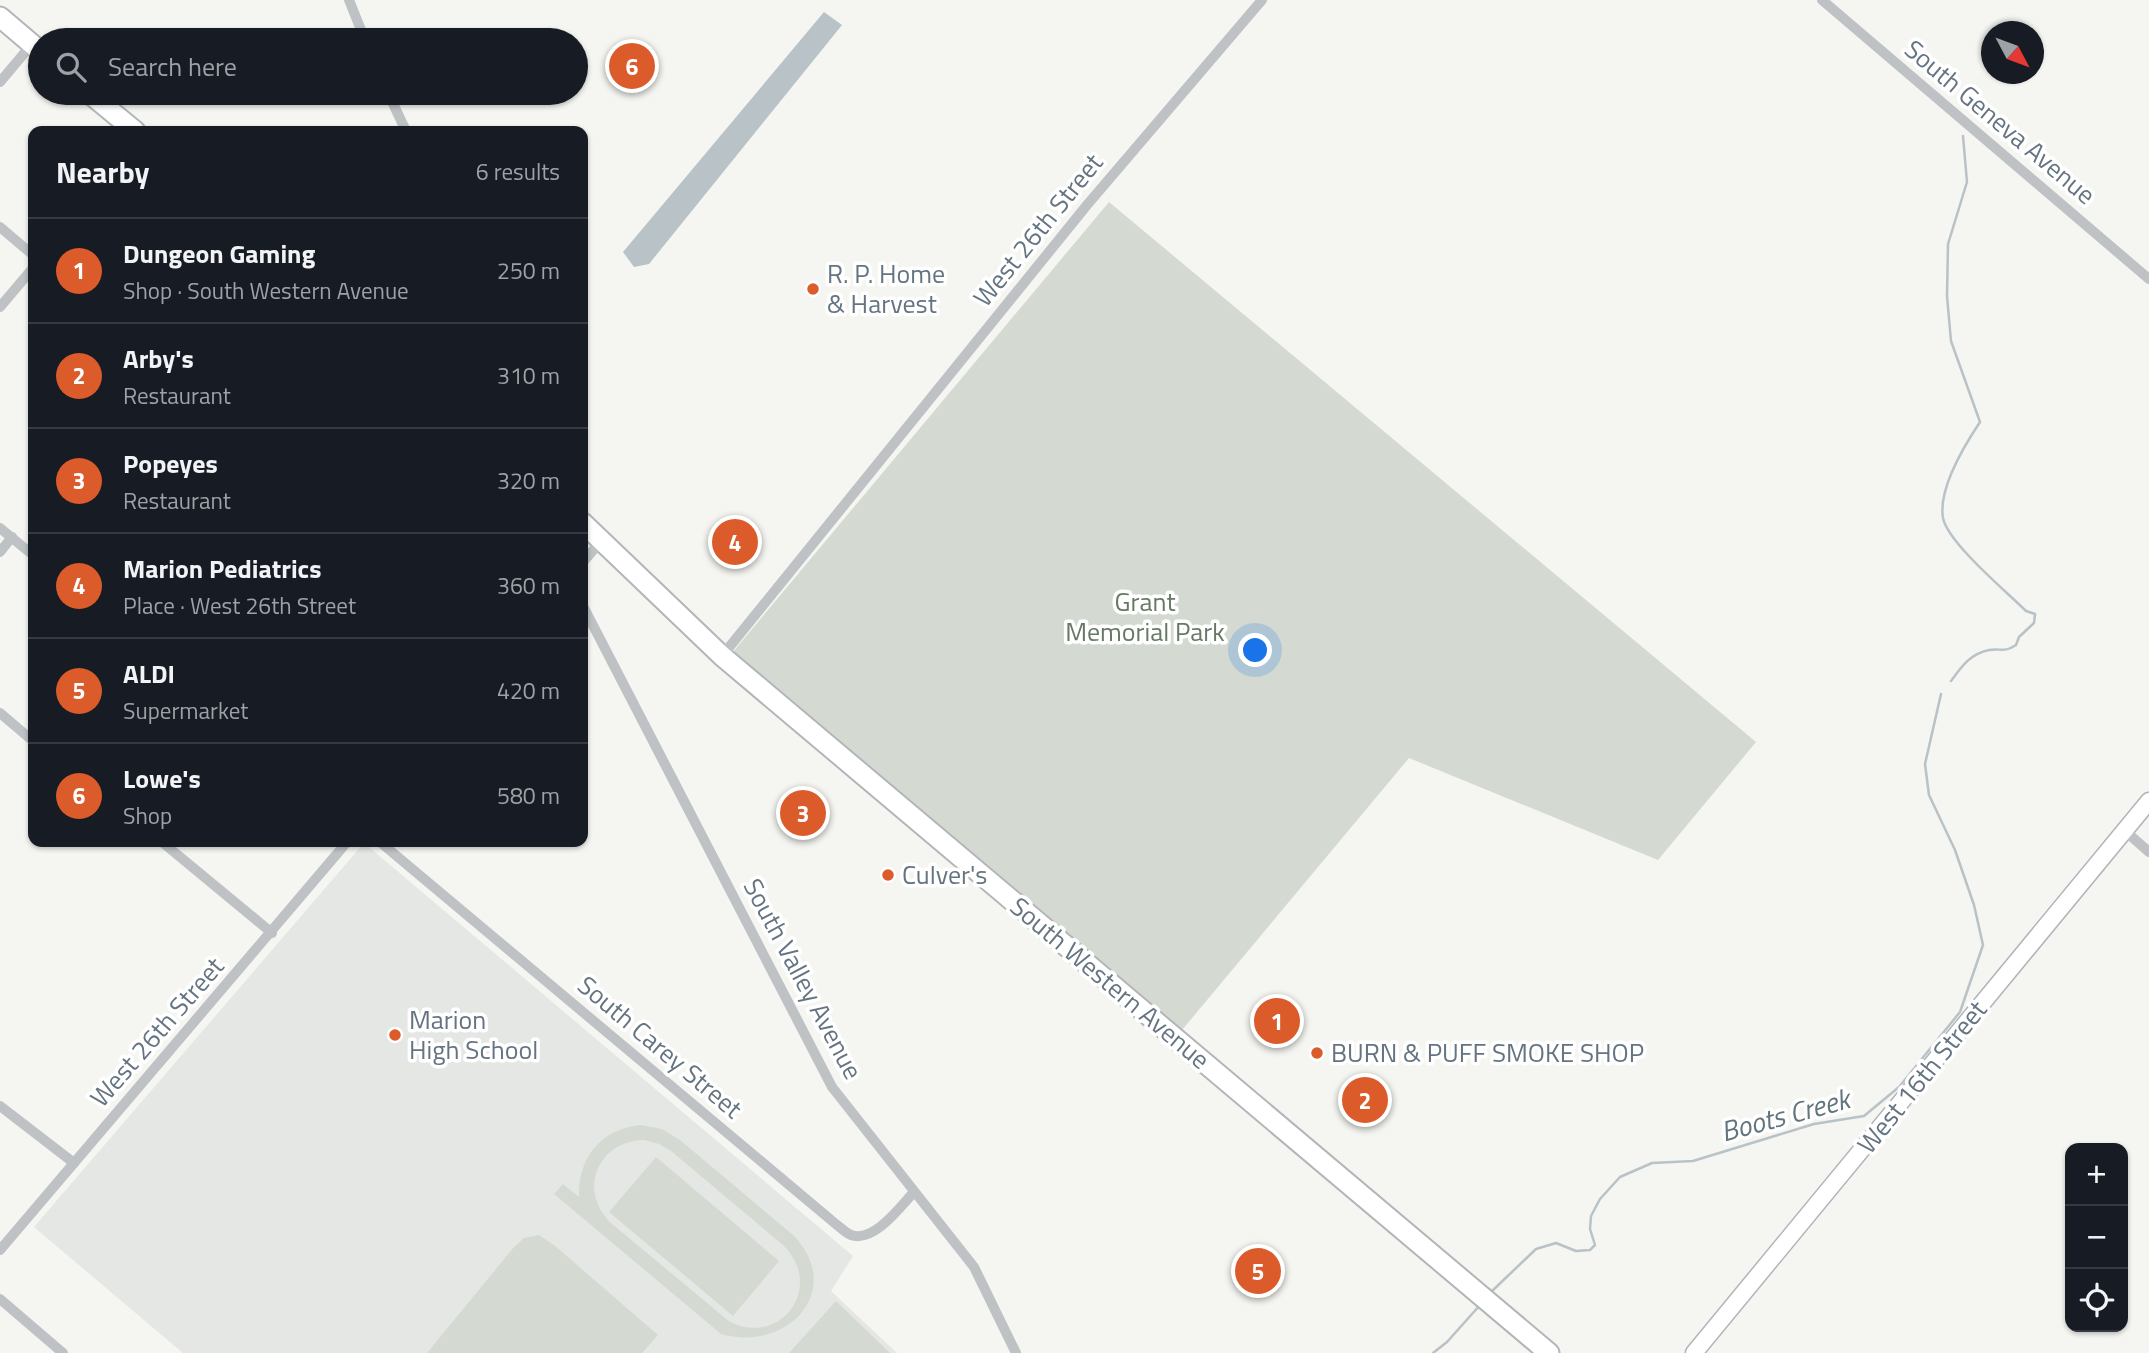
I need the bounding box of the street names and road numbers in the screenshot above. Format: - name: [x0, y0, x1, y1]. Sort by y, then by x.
- street label: South Geneva Avenue: [1896, 30, 2104, 213]
- street label: West 26th Street: [963, 145, 1112, 315]
- street label: South Valley Avenue: [734, 871, 873, 1086]
- street label: South Western Avenue: [1002, 887, 1219, 1078]
- street label: West 26th Street: [80, 948, 233, 1115]
- street label: South Carey Street: [569, 966, 751, 1127]
- street label: West 16th Street: [1847, 992, 1996, 1162]

